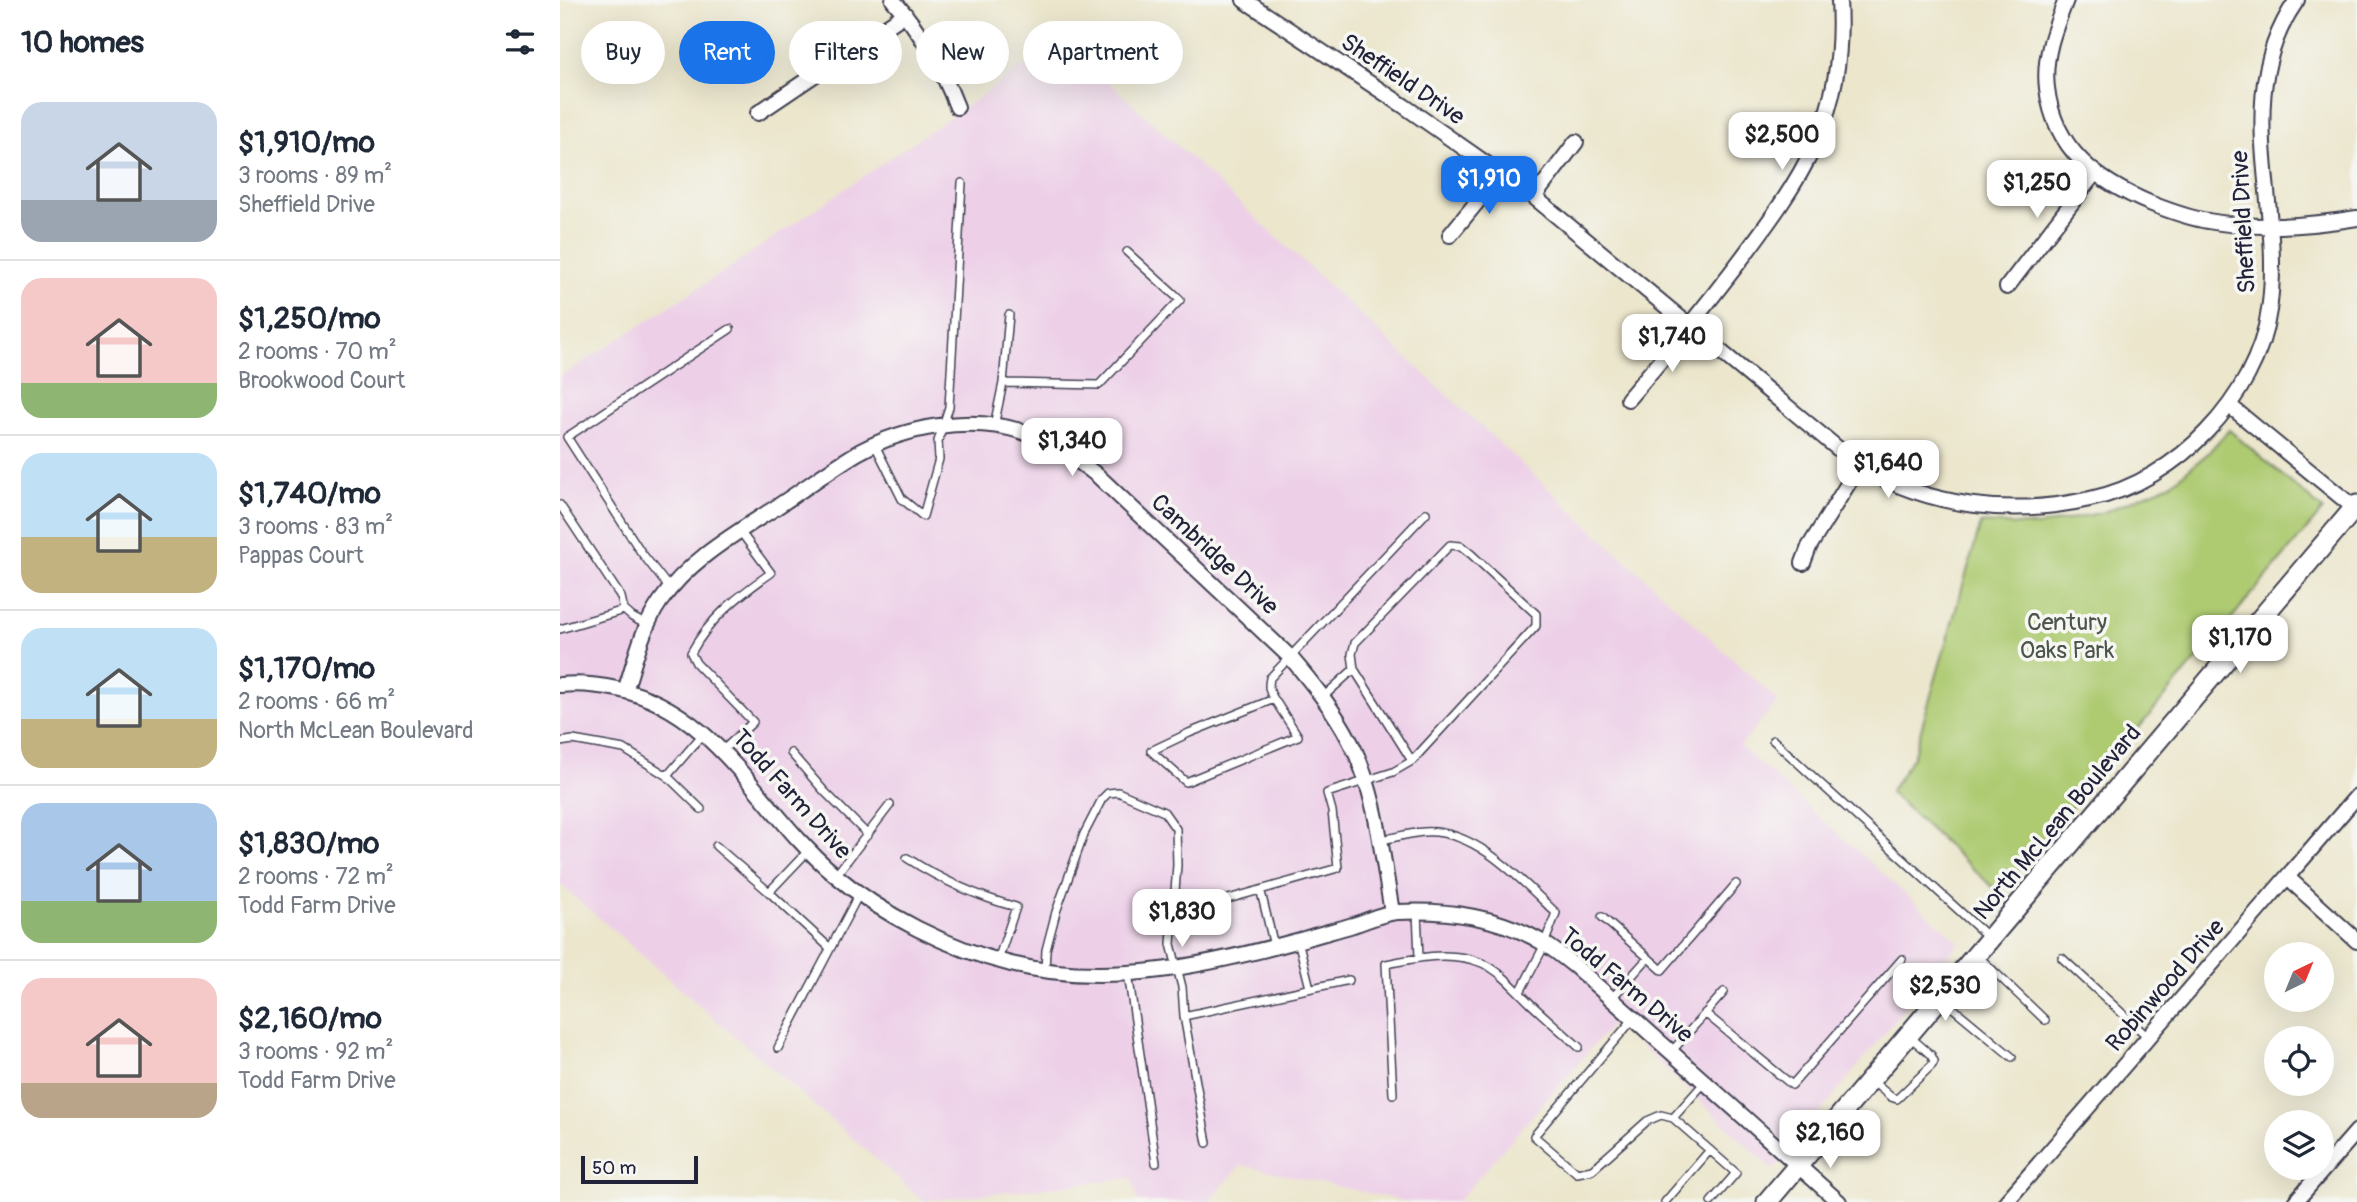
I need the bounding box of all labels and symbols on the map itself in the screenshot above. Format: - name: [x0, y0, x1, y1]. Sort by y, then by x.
- street label: Sheffield Drive: [1335, 27, 1470, 131]
- pin: $2,500: [1725, 113, 1839, 172]
- street label: Sheffield Drive: [2225, 150, 2262, 294]
- pin: $1,910: [1432, 156, 1546, 216]
- pin: $1,250: [1980, 160, 2094, 220]
- pin: $1,740: [1615, 314, 1729, 374]
- pin: $1,340: [1015, 419, 1129, 478]
- pin: $1,640: [1831, 440, 1945, 500]
- street label: Cambridge Drive: [1145, 488, 1285, 621]
- park label: Century Oaks Park: [2020, 608, 2114, 665]
- pin: $1,170: [2183, 616, 2297, 675]
- street label: North McLean Boulevard: [1967, 719, 2147, 926]
- street label: Todd Farm Drive: [726, 724, 858, 865]
- pin: $1,830: [1125, 890, 1239, 949]
- street label: Robinwood Drive: [2100, 913, 2231, 1058]
- street label: Todd Farm Drive: [1554, 921, 1699, 1049]
- north arrow: [2264, 942, 2334, 1012]
- pin: $2,530: [1888, 964, 2002, 1023]
- pin: $2,160: [1773, 1110, 1887, 1170]
- scale bar: [581, 1153, 698, 1185]

